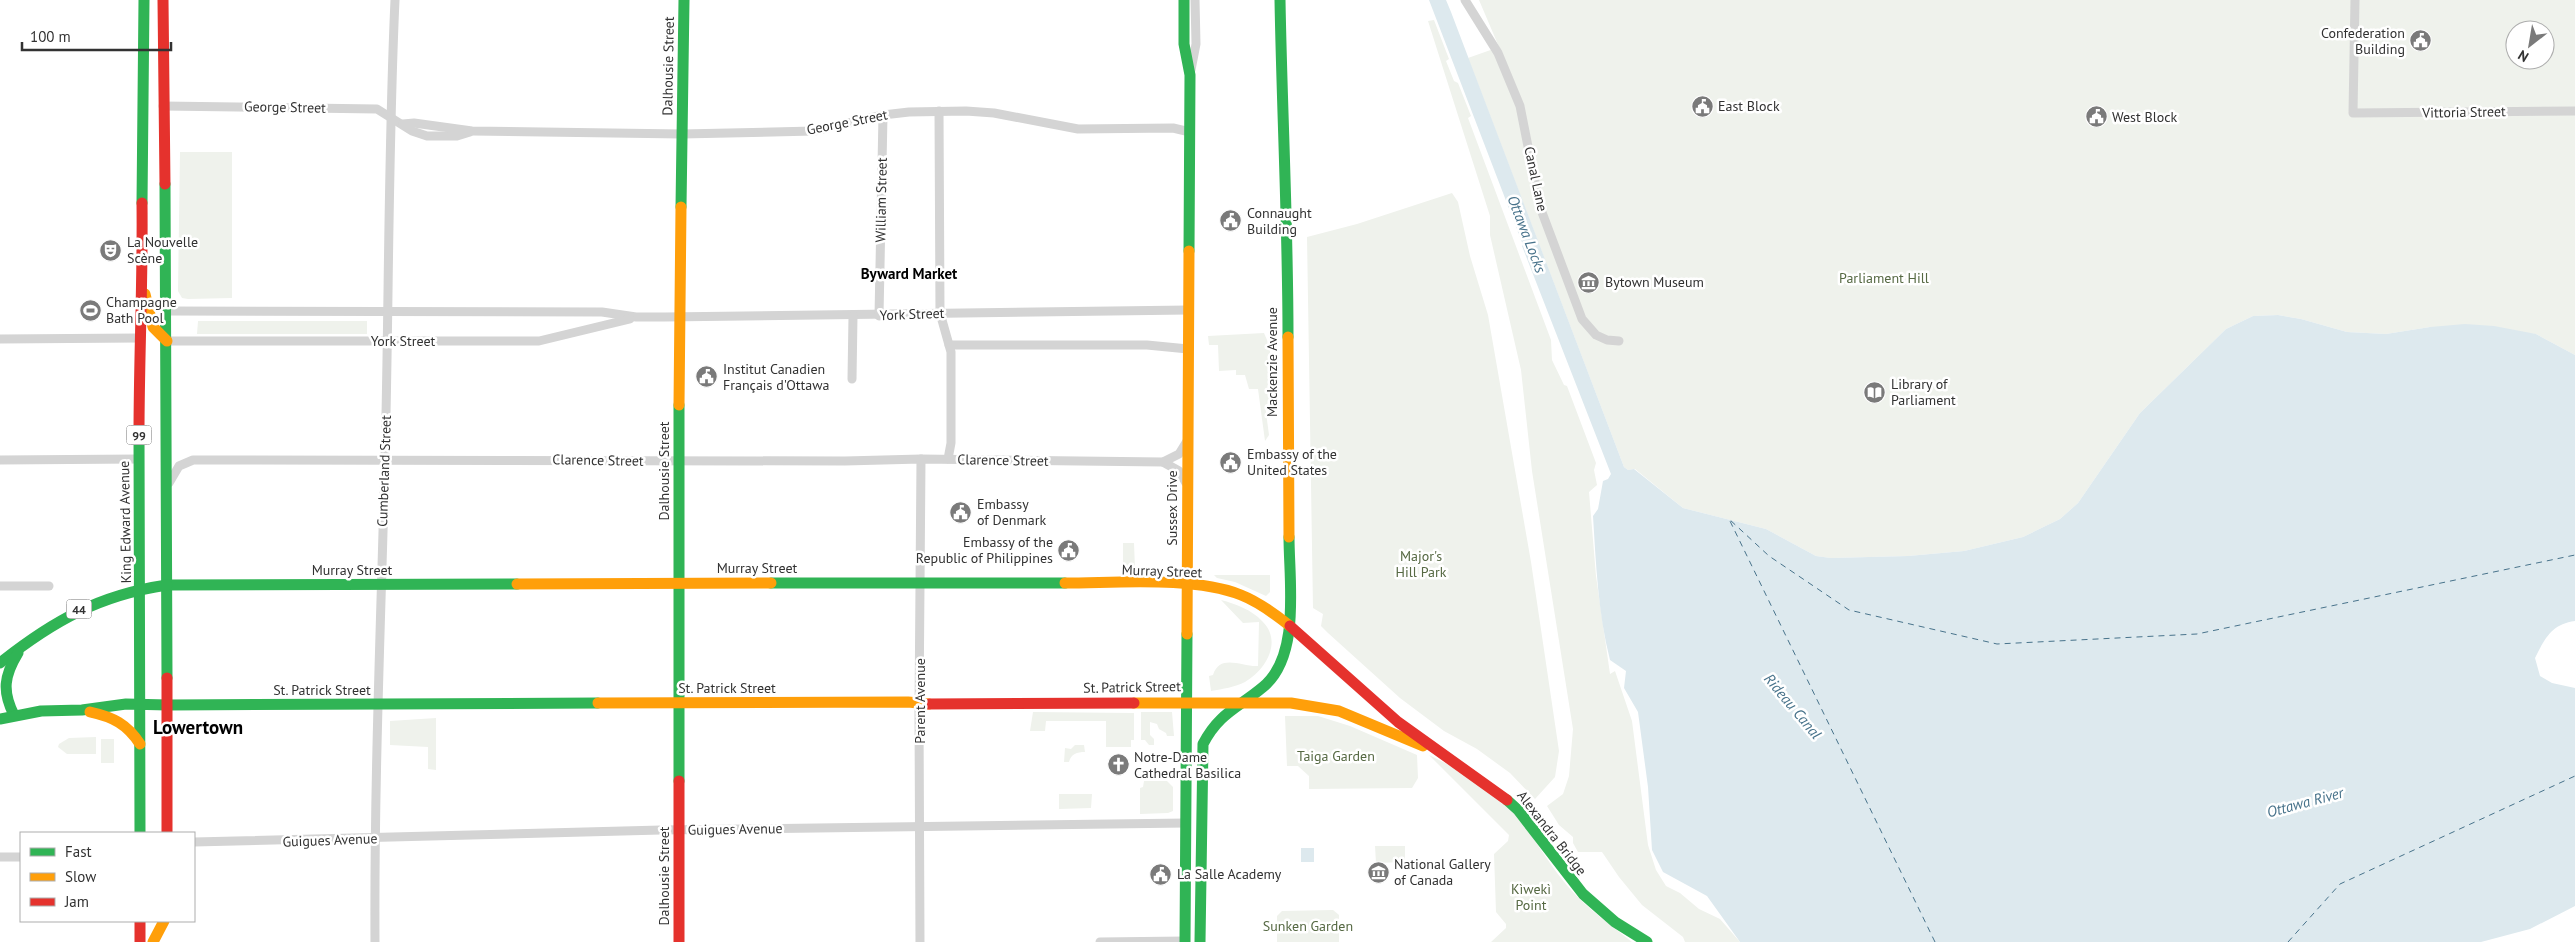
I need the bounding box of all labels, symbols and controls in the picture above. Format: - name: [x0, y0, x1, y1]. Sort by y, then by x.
- street label: Dalhousie Street: [658, 16, 678, 116]
- scale bar: [22, 20, 171, 52]
- north arrow: [2505, 20, 2555, 70]
- place label: Confederation Building: [2321, 24, 2405, 58]
- text: 100 m: [30, 27, 71, 46]
- public building icon: Confederation Building: [2409, 29, 2433, 53]
- text: N: [2515, 46, 2532, 66]
- public building icon: East Block: [1690, 94, 1714, 118]
- street label: George Street: [244, 97, 326, 117]
- place label: East Block: [1718, 97, 1780, 115]
- street label: Vittoria Street: [2421, 102, 2506, 122]
- street label: George Street: [805, 105, 889, 139]
- public building icon: West Block: [2084, 105, 2108, 129]
- place label: West Block: [2112, 108, 2178, 126]
- street label: Canal Lane: [1520, 145, 1552, 213]
- street label: William Street: [871, 157, 891, 243]
- water label: Ottawa Locks: [1504, 193, 1550, 275]
- place label: Connaught Building: [1247, 204, 1312, 238]
- public building icon: Connaught Building: [1219, 209, 1243, 233]
- place label: La Nouvelle Scène: [127, 233, 198, 267]
- theatre icon: La Nouvelle Scène: [99, 238, 123, 262]
- district label: Byward Market: [861, 264, 958, 283]
- park label: Parliament Hill: [1839, 269, 1929, 287]
- museum icon: Bytown Museum: [1577, 270, 1601, 294]
- place label: Bytown Museum: [1605, 273, 1704, 291]
- place label: Champagne Bath Pool: [106, 293, 177, 327]
- sports icon: Champagne Bath Pool: [78, 298, 102, 322]
- street label: York Street: [879, 304, 945, 324]
- street label: Mackenzie Avenue: [1263, 307, 1281, 417]
- street label: York Street: [371, 332, 436, 350]
- place label: Institut Canadien Français d'Ottawa: [723, 360, 830, 394]
- public building icon: Institut Canadien Français d'Ottawa: [695, 365, 719, 389]
- place label: Library of Parliament: [1891, 375, 1956, 409]
- library icon: Library of Parliament: [1863, 380, 1887, 404]
- street label: Cumberland Street: [373, 415, 395, 527]
- street label: Dalhousie Street: [655, 421, 673, 521]
- road number: 99: [126, 426, 152, 444]
- place label: Embassy of the United States: [1247, 445, 1337, 479]
- street label: Clarence Street: [552, 450, 644, 470]
- street label: Clarence Street: [957, 450, 1049, 470]
- public building icon: Embassy of the United States: [1219, 450, 1243, 474]
- street label: King Edward Avenue: [115, 460, 135, 584]
- street label: Sussex Drive: [1163, 470, 1181, 546]
- place label: Embassy of Denmark: [977, 495, 1047, 529]
- public building icon: Embassy of Denmark: [949, 500, 973, 524]
- place label: Embassy of the Republic of Philippines: [916, 533, 1053, 567]
- public building icon: Embassy of the Republic of Philippines: [1057, 538, 1081, 562]
- park label: Major's Hill Park: [1396, 547, 1447, 581]
- street label: Murray Street: [717, 559, 798, 577]
- street label: Murray Street: [312, 561, 393, 579]
- street label: Murray Street: [1121, 561, 1203, 581]
- road number: 44: [66, 600, 92, 618]
- street label: Parent Avenue: [911, 658, 929, 744]
- water label: Rideau Canal: [1760, 669, 1826, 743]
- street label: St. Patrick Street: [1083, 677, 1181, 697]
- street label: St. Patrick Street: [678, 679, 776, 697]
- street label: St. Patrick Street: [273, 681, 371, 699]
- district label: Lowertown: [153, 715, 243, 739]
- park label: Taiga Garden: [1297, 747, 1375, 765]
- place label: Notre-Dame Cathedral Basilica: [1134, 748, 1241, 782]
- church icon: Notre-Dame Cathedral Basilica: [1106, 753, 1130, 777]
- water label: Ottawa River: [2265, 782, 2346, 821]
- street label: Alexandra Bridge: [1513, 787, 1591, 879]
- street label: Guigues Avenue: [687, 819, 783, 839]
- street label: Dalhousie Street: [655, 826, 673, 926]
- street label: Guigues Avenue: [282, 829, 378, 851]
- legend: [20, 832, 195, 922]
- text: Fast: [65, 842, 92, 861]
- place label: National Gallery of Canada: [1394, 855, 1491, 889]
- museum icon: National Gallery of Canada: [1366, 860, 1390, 884]
- public building icon: La Salle Academy: [1149, 862, 1173, 886]
- place label: La Salle Academy: [1177, 865, 1282, 883]
- text: Slow: [65, 867, 96, 886]
- park label: Kìwekì Point: [1511, 880, 1551, 914]
- text: Jam: [64, 892, 89, 911]
- park label: Sunken Garden: [1263, 917, 1353, 935]

